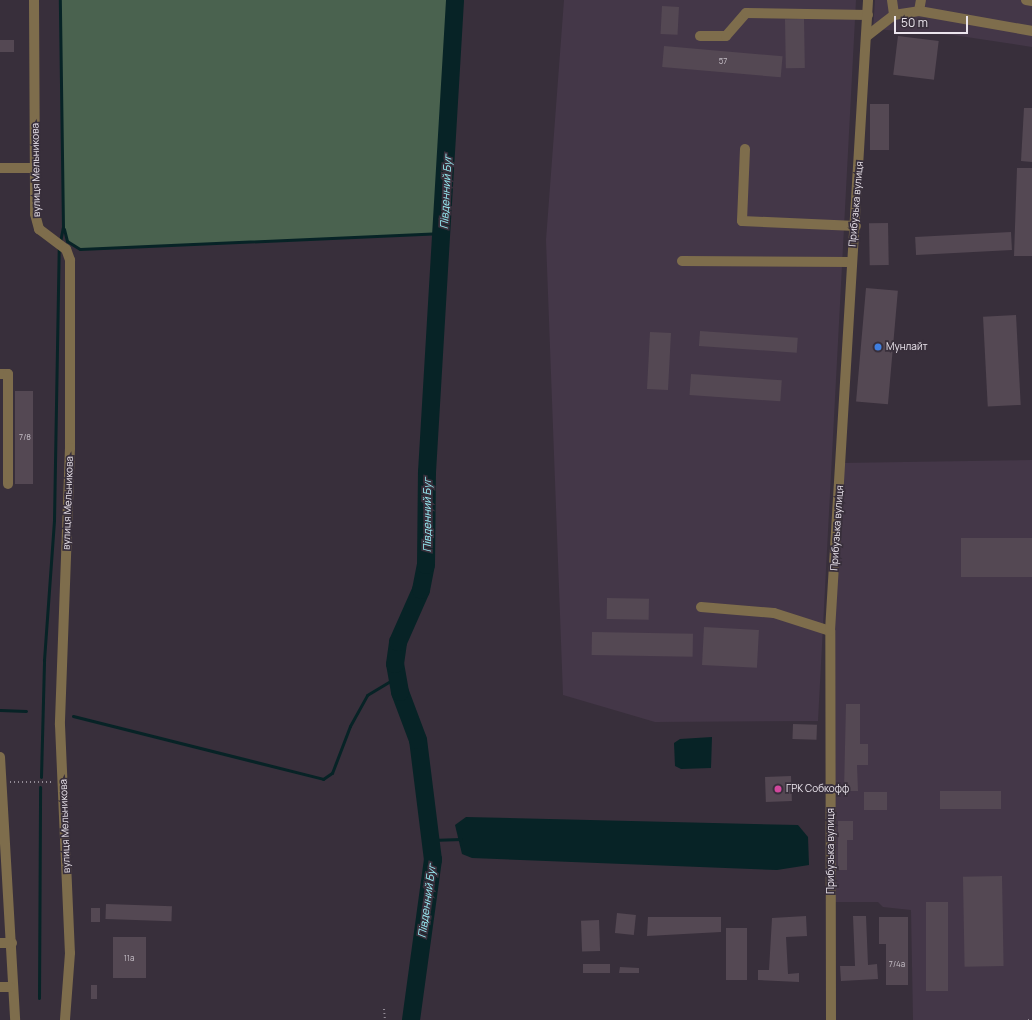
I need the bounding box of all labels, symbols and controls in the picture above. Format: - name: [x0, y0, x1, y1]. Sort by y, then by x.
- scale bar: [896, 8, 970, 34]
- text: 50 m: [901, 14, 928, 31]
- house number: 57: [719, 56, 727, 66]
- street label: вулиця Мельникова: [29, 123, 43, 217]
- water label: Південний Буг: [437, 155, 455, 229]
- street label: Прибузька вулиця: [846, 161, 866, 247]
- place label: Мунлайт: [886, 341, 928, 353]
- marker: Мунлайт: [873, 342, 883, 352]
- house number: 7/8: [19, 432, 31, 442]
- street label: вулиця Мельникова: [60, 456, 76, 550]
- water label: Південний Буг: [420, 478, 434, 552]
- street label: Прибузька вулиця: [828, 485, 846, 571]
- street label: вулиця Мельникова: [57, 779, 73, 873]
- place label: ГРК Собкофф: [786, 783, 849, 795]
- marker: ГРК Собкофф: [773, 784, 783, 794]
- street label: Прибузька вулиця: [825, 808, 837, 894]
- water label: Південний Буг: [415, 863, 439, 939]
- house number: 11а: [124, 953, 134, 963]
- house number: 7/4а: [889, 959, 905, 969]

